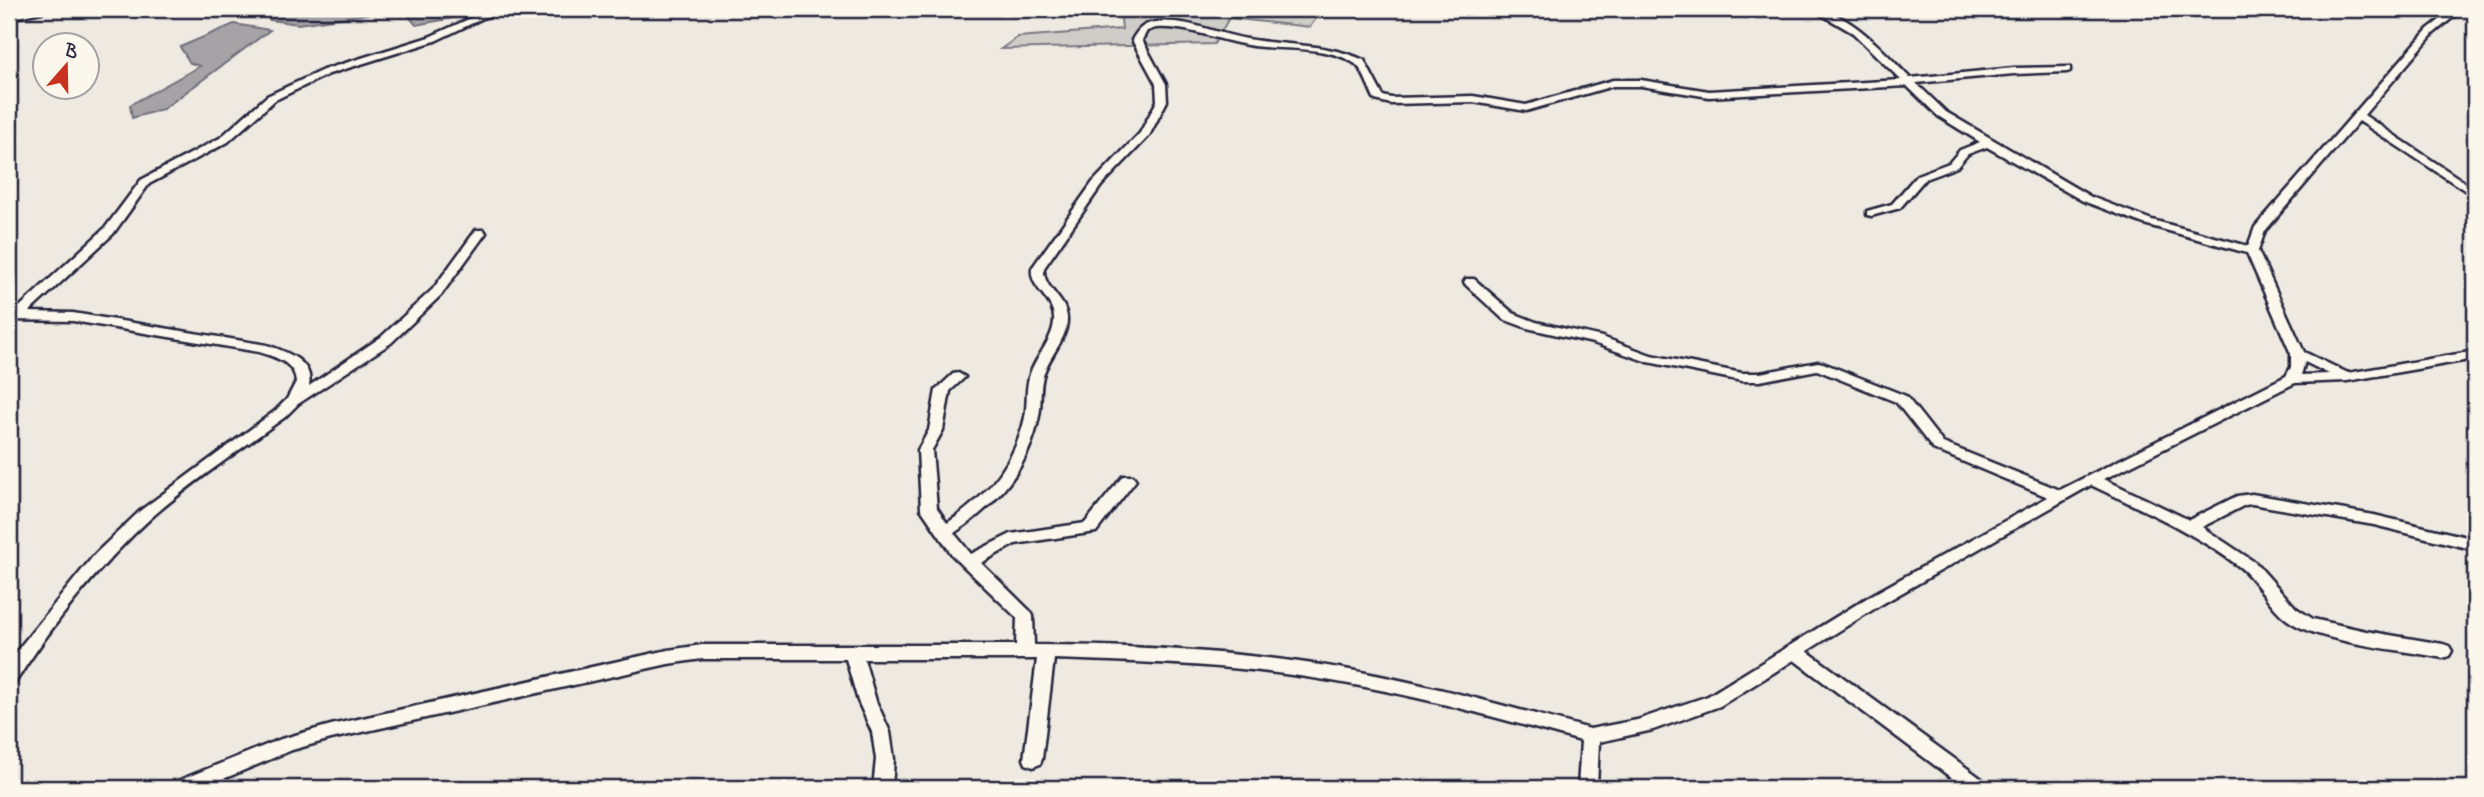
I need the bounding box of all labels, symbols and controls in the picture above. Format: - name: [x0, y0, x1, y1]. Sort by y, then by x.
- north arrow: [32, 32, 102, 102]
- text: B: [59, 37, 82, 67]

